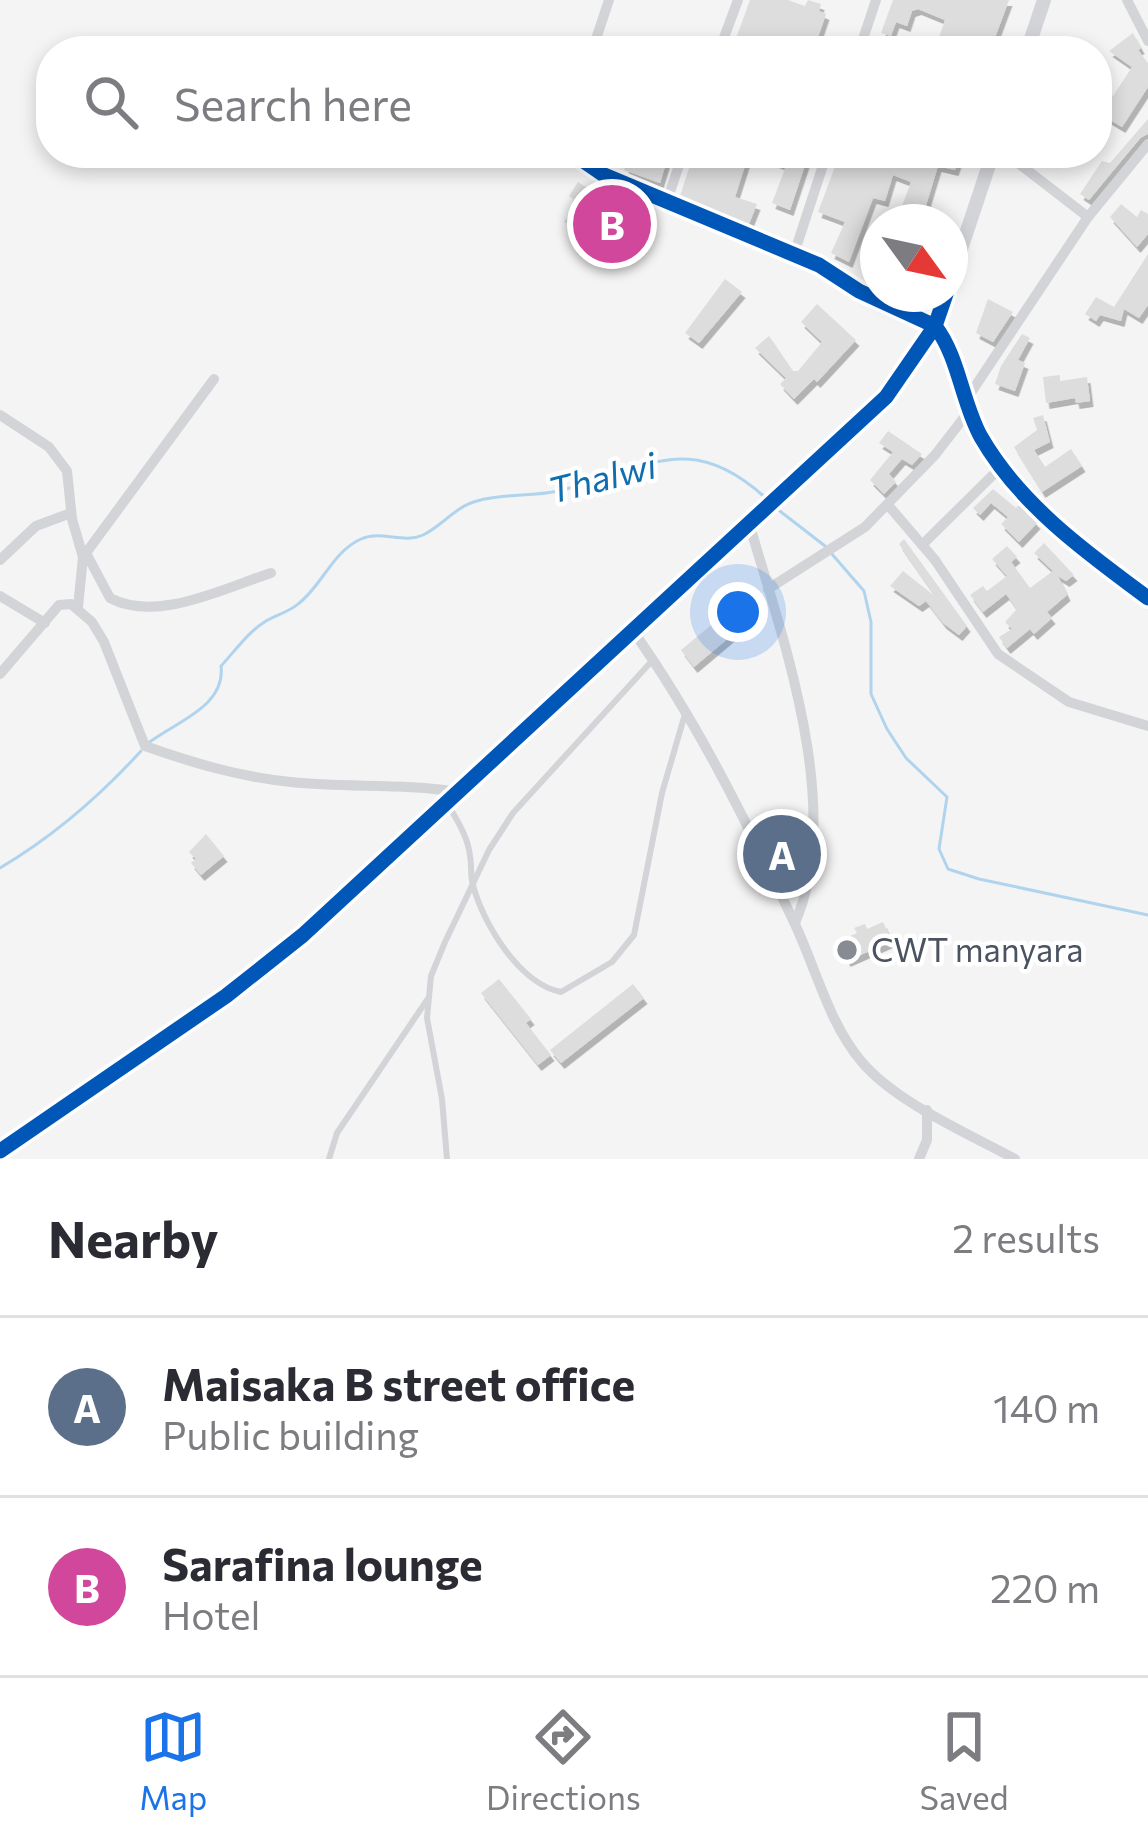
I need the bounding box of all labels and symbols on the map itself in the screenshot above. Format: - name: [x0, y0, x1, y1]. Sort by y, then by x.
- pin: B: [573, 179, 651, 269]
- north arrow: [860, 204, 968, 312]
- water label: Thalwi: [543, 441, 662, 511]
- your location: [708, 582, 768, 642]
- pin: A: [743, 809, 821, 899]
- place label: CWT manyara: [871, 928, 1083, 969]
- marker: CWT manyara: [834, 937, 860, 963]

